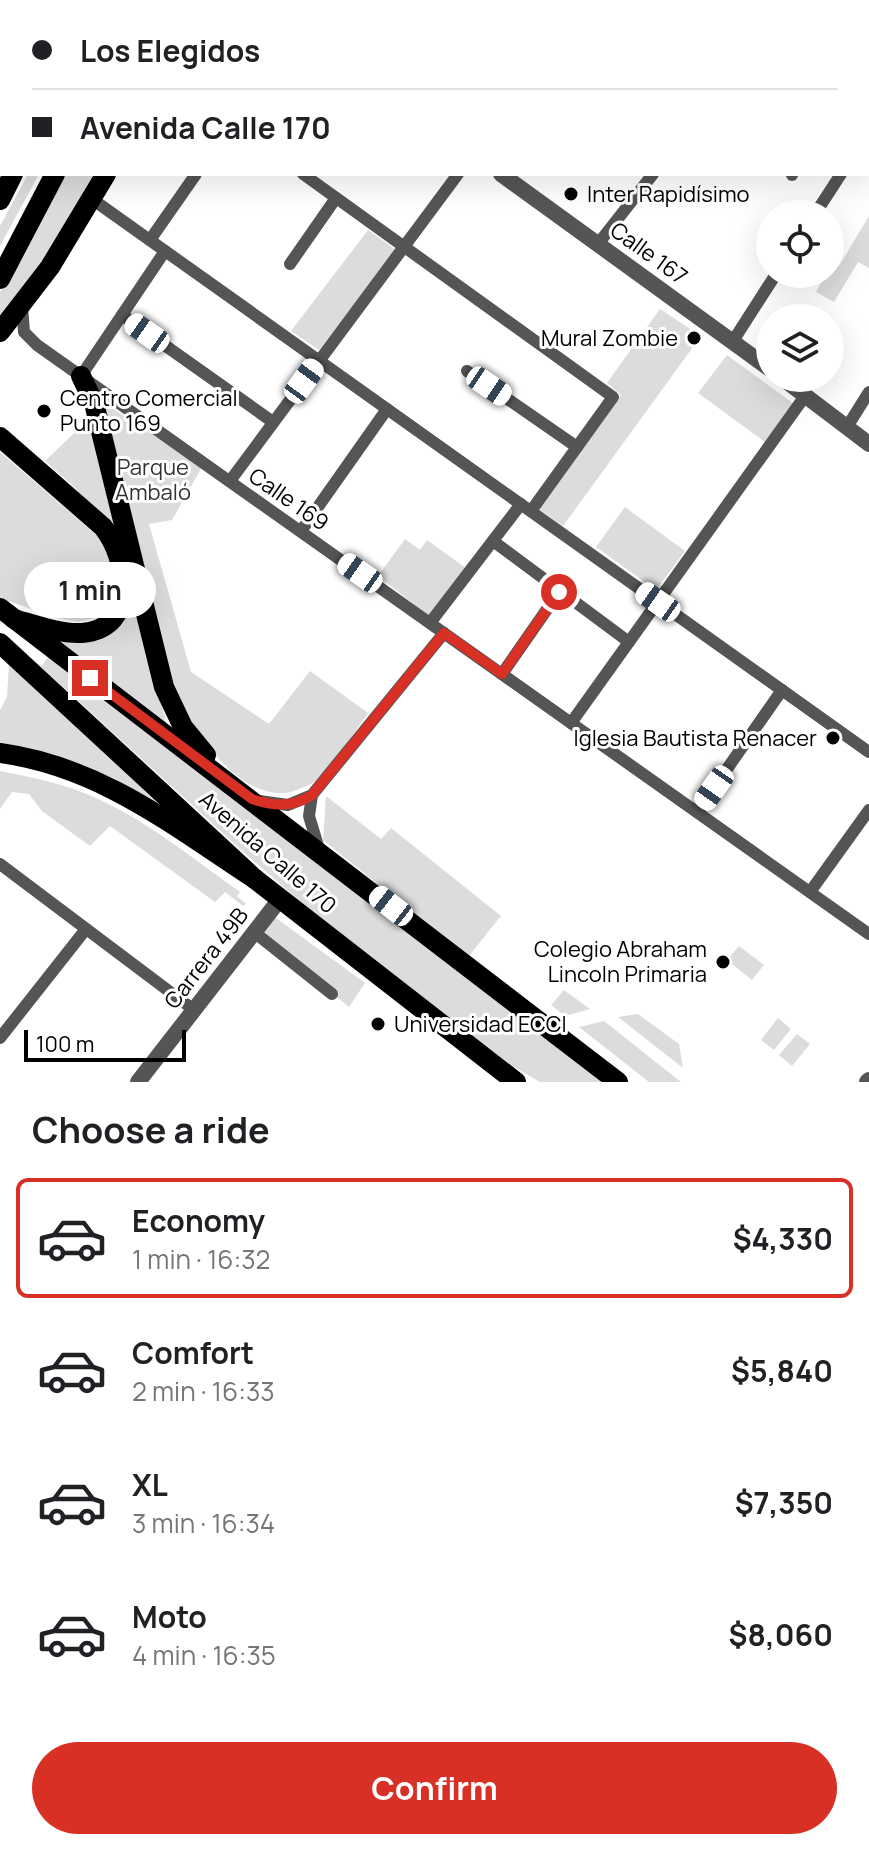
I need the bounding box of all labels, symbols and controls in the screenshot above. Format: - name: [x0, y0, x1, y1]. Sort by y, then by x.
- text: Los Elegidos: [80, 30, 260, 71]
- text: Avenida Calle 170: [80, 107, 331, 148]
- place label: Inter Rapidísimo: [587, 179, 749, 209]
- marker: Inter Rapidísimo: [562, 185, 580, 203]
- map controls: [756, 200, 844, 392]
- button: locate: [756, 200, 844, 288]
- street label: Calle 167: [604, 215, 694, 291]
- button: layers: [756, 304, 844, 392]
- car: [120, 309, 174, 357]
- place label: Mural Zombie: [541, 323, 678, 353]
- marker: Mural Zombie: [685, 329, 703, 347]
- car: [280, 355, 328, 407]
- car: [462, 363, 516, 409]
- place label: Centro Comercial Punto 169: [60, 383, 238, 438]
- marker: Centro Comercial Punto 169: [35, 402, 53, 420]
- park label: Parque Ambaló: [115, 452, 191, 507]
- street label: Calle 169: [243, 461, 335, 537]
- car: [333, 549, 387, 597]
- callout: 1 min: [24, 562, 156, 618]
- text: 1 min: [58, 572, 122, 608]
- route start: [541, 574, 577, 610]
- car: [631, 578, 685, 626]
- route end: [72, 660, 108, 696]
- place label: Iglesia Bautista Renacer: [574, 723, 817, 753]
- marker: Iglesia Bautista Renacer: [824, 729, 842, 747]
- car: [690, 761, 738, 815]
- street label: Avenida Calle 170: [193, 784, 343, 920]
- car: [365, 882, 417, 930]
- street label: Carrera 49B: [157, 901, 255, 1015]
- place label: Colegio Abraham Lincoln Primaria: [534, 934, 707, 989]
- marker: Colegio Abraham Lincoln Primaria: [714, 953, 732, 971]
- place label: Universidad ECCI: [394, 1009, 567, 1039]
- marker: Universidad ECCI: [369, 1015, 387, 1033]
- scale bar: [24, 1026, 186, 1062]
- text: 100 m: [36, 1029, 94, 1059]
- text: Choose a ride: [32, 1105, 270, 1154]
- text: Economy: [132, 1200, 265, 1241]
- icon: car: [36, 1202, 108, 1274]
- text: $4,330: [733, 1218, 833, 1259]
- text: 1 min · 16:32: [132, 1241, 270, 1277]
- text: Comfort: [132, 1332, 254, 1373]
- icon: car: [36, 1334, 108, 1406]
- text: $5,840: [731, 1350, 833, 1391]
- text: 2 min · 16:33: [132, 1373, 275, 1409]
- text: XL: [132, 1464, 168, 1505]
- icon: car: [36, 1466, 108, 1538]
- text: $7,350: [735, 1482, 833, 1523]
- text: 3 min · 16:34: [132, 1505, 275, 1541]
- text: Moto: [132, 1596, 207, 1637]
- icon: car: [36, 1598, 108, 1670]
- text: $8,060: [729, 1614, 833, 1655]
- text: 4 min · 16:35: [132, 1637, 276, 1673]
- button: Confirm: [32, 1742, 837, 1834]

